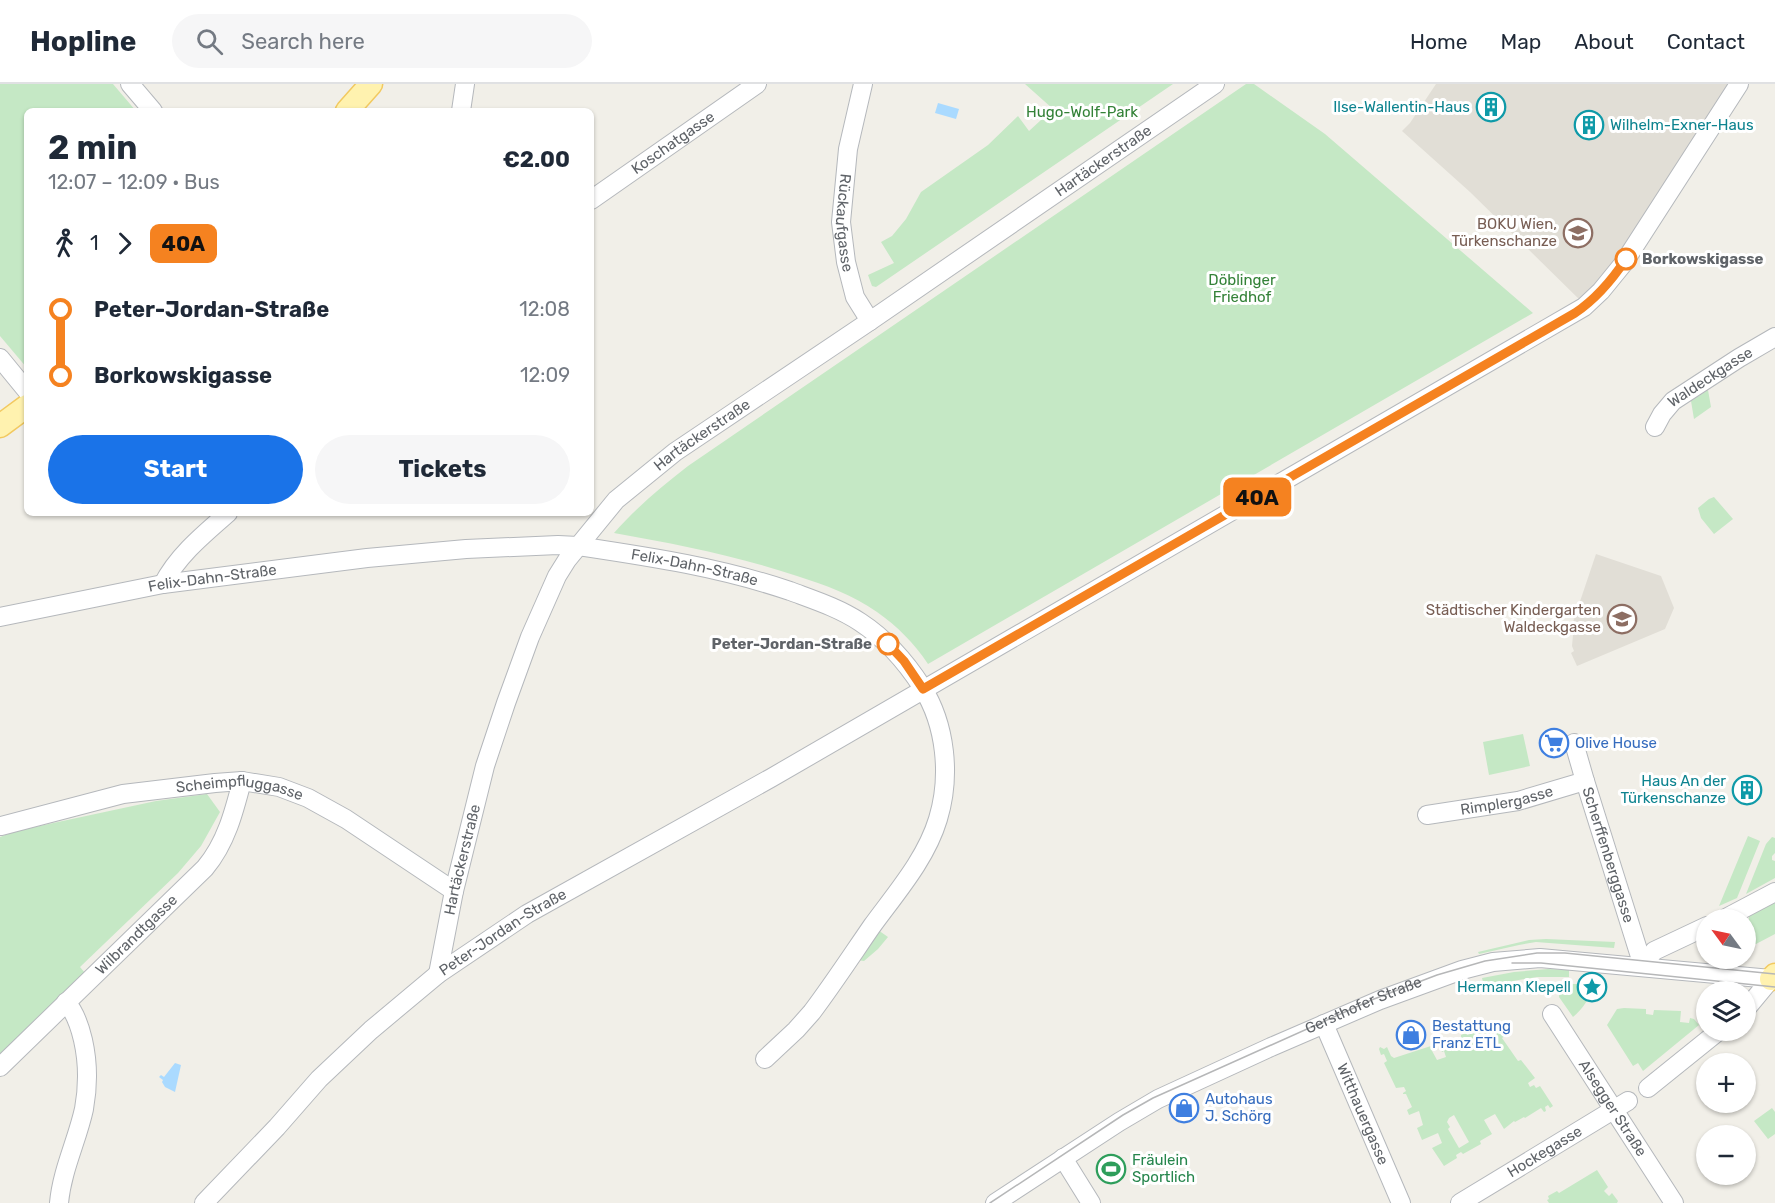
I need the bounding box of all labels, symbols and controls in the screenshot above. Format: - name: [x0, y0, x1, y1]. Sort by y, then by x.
- search box: [172, 14, 592, 68]
- text: Hopline: [30, 25, 136, 58]
- icon: search: [193, 25, 226, 58]
- text: Search here: [241, 28, 365, 55]
- text: Home: [1410, 29, 1467, 54]
- text: Map: [1500, 29, 1541, 54]
- text: About: [1574, 29, 1634, 54]
- text: Contact: [1667, 29, 1745, 54]
- building icon: Ilse-Wallentin-Haus: [1475, 91, 1507, 123]
- place label: Ilse-Wallentin-Haus: [1333, 98, 1470, 116]
- park label: Hugo-Wolf-Park: [1026, 103, 1138, 121]
- street label: Koschatgasse: [628, 107, 718, 178]
- building icon: Wilhelm-Exner-Haus: [1573, 109, 1605, 141]
- place label: Wilhelm-Exner-Haus: [1610, 116, 1754, 134]
- street label: Hartäckerstraße: [1052, 121, 1155, 200]
- text: 2 min: [48, 128, 137, 167]
- text: €2.00: [502, 146, 570, 173]
- text: 12:07 – 12:09 · Bus: [48, 170, 220, 194]
- street label: Rückaufgasse: [832, 173, 857, 274]
- place label: BOKU Wien, Türkenschanze: [1452, 215, 1557, 250]
- school or university icon: BOKU Wien, Türkenschanze: [1562, 217, 1594, 249]
- icon: walk: [48, 227, 81, 260]
- icon: forward: [108, 227, 141, 260]
- text: 1: [90, 231, 99, 255]
- text: 40A: [162, 231, 205, 256]
- marker: Borkowskigasse: [1615, 248, 1637, 270]
- place label: Borkowskigasse: [1642, 250, 1764, 268]
- park label: Döblinger Friedhof: [1208, 271, 1276, 306]
- text: Peter-Jordan-Straße: [94, 296, 329, 323]
- text: 12:08: [519, 297, 570, 321]
- street label: Waldeckgasse: [1664, 343, 1756, 411]
- text: Borkowskigasse: [94, 362, 272, 389]
- text: 12:09: [520, 363, 570, 387]
- street label: Hartäckerstraße: [650, 395, 754, 475]
- button: Start: [48, 435, 303, 504]
- button: Tickets: [315, 435, 570, 504]
- line badge: 40A: [1222, 478, 1292, 516]
- text: 40A: [1235, 485, 1279, 510]
- street label: Felix-Dahn-Straße: [630, 545, 760, 590]
- street label: Felix-Dahn-Straße: [147, 561, 278, 596]
- place label: Städtischer Kindergarten Waldeckgasse: [1426, 601, 1601, 636]
- school or university icon: Städtischer Kindergarten Waldeckgasse: [1606, 603, 1638, 635]
- marker: Peter-Jordan-Straße: [877, 633, 899, 655]
- place label: Peter-Jordan-Straße: [712, 635, 872, 653]
- supermarket icon: Olive House: [1538, 727, 1570, 759]
- place label: Olive House: [1575, 734, 1657, 752]
- street label: Scheimpfluggasse: [175, 772, 306, 804]
- place label: Haus An der Türkenschanze: [1621, 772, 1726, 807]
- building icon: Haus An der Türkenschanze: [1731, 774, 1763, 806]
- street label: Rimplergasse: [1459, 782, 1555, 819]
- street label: Scherffenberggasse: [1578, 785, 1638, 925]
- street label: Hartäckerstraße: [441, 802, 484, 916]
- street label: Peter-Jordan-Straße: [436, 885, 569, 980]
- street label: Wilbrandtgasse: [92, 891, 181, 978]
- north arrow: [1696, 909, 1756, 969]
- map controls: [1696, 909, 1756, 1185]
- place icon: Hermann Klepell: [1576, 971, 1608, 1003]
- street label: Gersthofer Straße: [1302, 973, 1424, 1038]
- place label: Hermann Klepell: [1457, 978, 1571, 996]
- button: layers: [1696, 981, 1756, 1041]
- place label: Bestattung Franz ETL: [1432, 1017, 1511, 1052]
- shop icon: Bestattung Franz ETL: [1395, 1019, 1427, 1051]
- button: +: [1696, 1053, 1756, 1113]
- street label: Alsegger Straße: [1575, 1056, 1651, 1160]
- street label: Witthauergasse: [1333, 1061, 1392, 1168]
- place label: Autohaus J. Schörg: [1205, 1090, 1273, 1125]
- shop icon: Autohaus J. Schörg: [1168, 1092, 1200, 1124]
- street label: Hockegasse: [1504, 1122, 1585, 1181]
- button: −: [1696, 1125, 1756, 1185]
- place label: Fräulein Sportlich: [1132, 1151, 1195, 1186]
- sports icon: Fräulein Sportlich: [1095, 1153, 1127, 1185]

